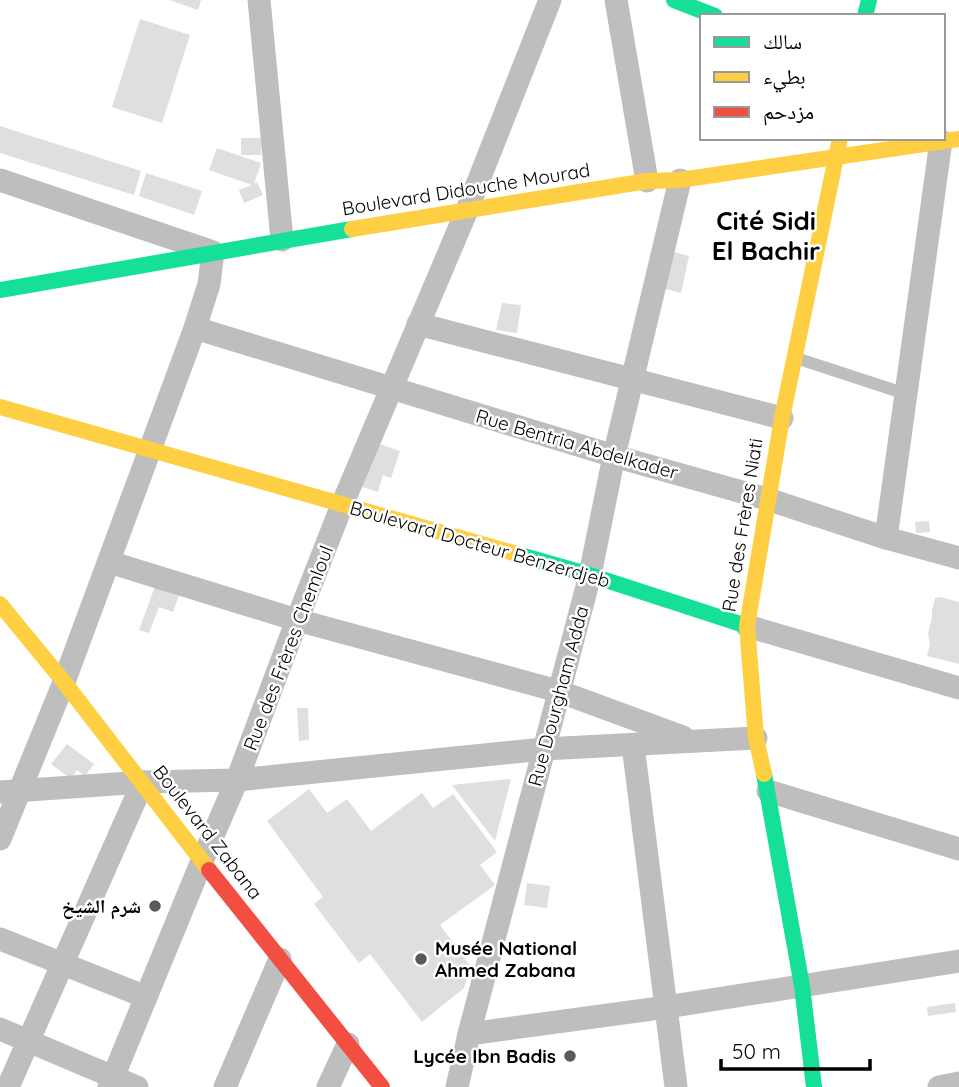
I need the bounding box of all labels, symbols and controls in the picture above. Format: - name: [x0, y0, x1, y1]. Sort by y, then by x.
- legend: [700, 14, 945, 140]
- text: سالك: [763, 28, 802, 54]
- text: بطيء: [763, 63, 806, 93]
- text: مزدحم: [763, 98, 814, 126]
- street label: Boulevard Didouche Mourad: [340, 158, 592, 220]
- district label: Cité Sidi El Bachir: [712, 204, 820, 267]
- street label: Rue Bentria Abdelkader: [473, 404, 682, 485]
- street label: Rue des Frères Niati: [716, 436, 768, 614]
- street label: Boulevard Docteur Benzerdjeb: [347, 495, 613, 593]
- street label: Rue des Frères Chemloul: [238, 542, 338, 754]
- street label: Rue Dourgham Adda: [522, 603, 594, 789]
- street label: Boulevard Zabana: [148, 760, 268, 904]
- place label: شرم الشيخ: [62, 894, 141, 920]
- marker: شرم الشيخ: [147, 898, 163, 914]
- place label: Musée National Ahmed Zabana: [435, 936, 577, 982]
- marker: Musée National Ahmed Zabana: [413, 951, 429, 967]
- scale bar: [721, 1028, 870, 1072]
- text: 50 m: [732, 1038, 781, 1064]
- place label: Lycée Ibn Badis: [413, 1044, 556, 1068]
- marker: Lycée Ibn Badis: [562, 1048, 578, 1064]

